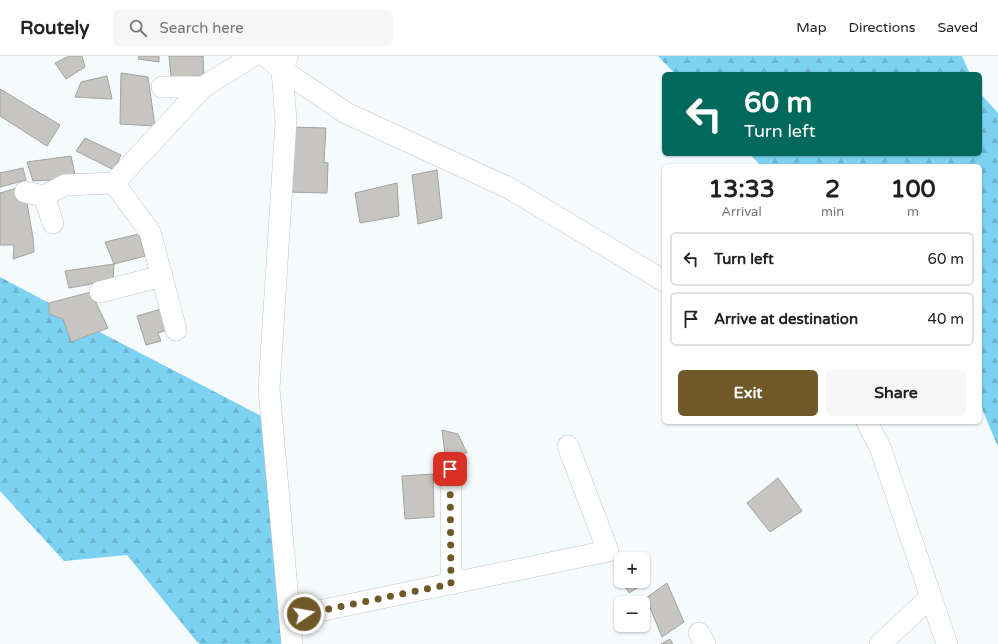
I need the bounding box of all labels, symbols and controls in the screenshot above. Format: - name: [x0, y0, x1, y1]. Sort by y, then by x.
- search box: [113, 10, 393, 46]
- text: Routely: [20, 17, 89, 39]
- icon: search: [127, 17, 149, 39]
- text: Search here: [159, 19, 244, 37]
- text: Map: [796, 19, 827, 36]
- text: Directions: [849, 19, 916, 36]
- text: Saved: [938, 19, 978, 36]
- text: 60 m: [744, 86, 812, 120]
- icon: left: [678, 88, 730, 140]
- text: Turn left: [744, 120, 816, 142]
- text: 13:33: [708, 175, 775, 204]
- text: 2: [825, 175, 840, 204]
- text: 100: [890, 175, 936, 204]
- text: Arrival: [721, 204, 762, 220]
- text: min: [821, 204, 844, 220]
- text: m: [907, 204, 919, 220]
- icon: left: [680, 248, 702, 270]
- text: Turn left: [714, 250, 774, 268]
- text: 60 m: [927, 250, 964, 268]
- icon: arrive: [680, 308, 702, 330]
- text: Arrive at destination: [714, 310, 858, 328]
- text: 40 m: [927, 310, 964, 328]
- button: Exit: [678, 370, 818, 416]
- button: Share: [826, 370, 966, 416]
- pin: [433, 452, 467, 486]
- icon: arrive: [439, 458, 461, 480]
- map controls: [614, 552, 650, 632]
- button: +: [614, 552, 650, 588]
- position arrow: [283, 593, 325, 635]
- button: −: [614, 596, 650, 632]

